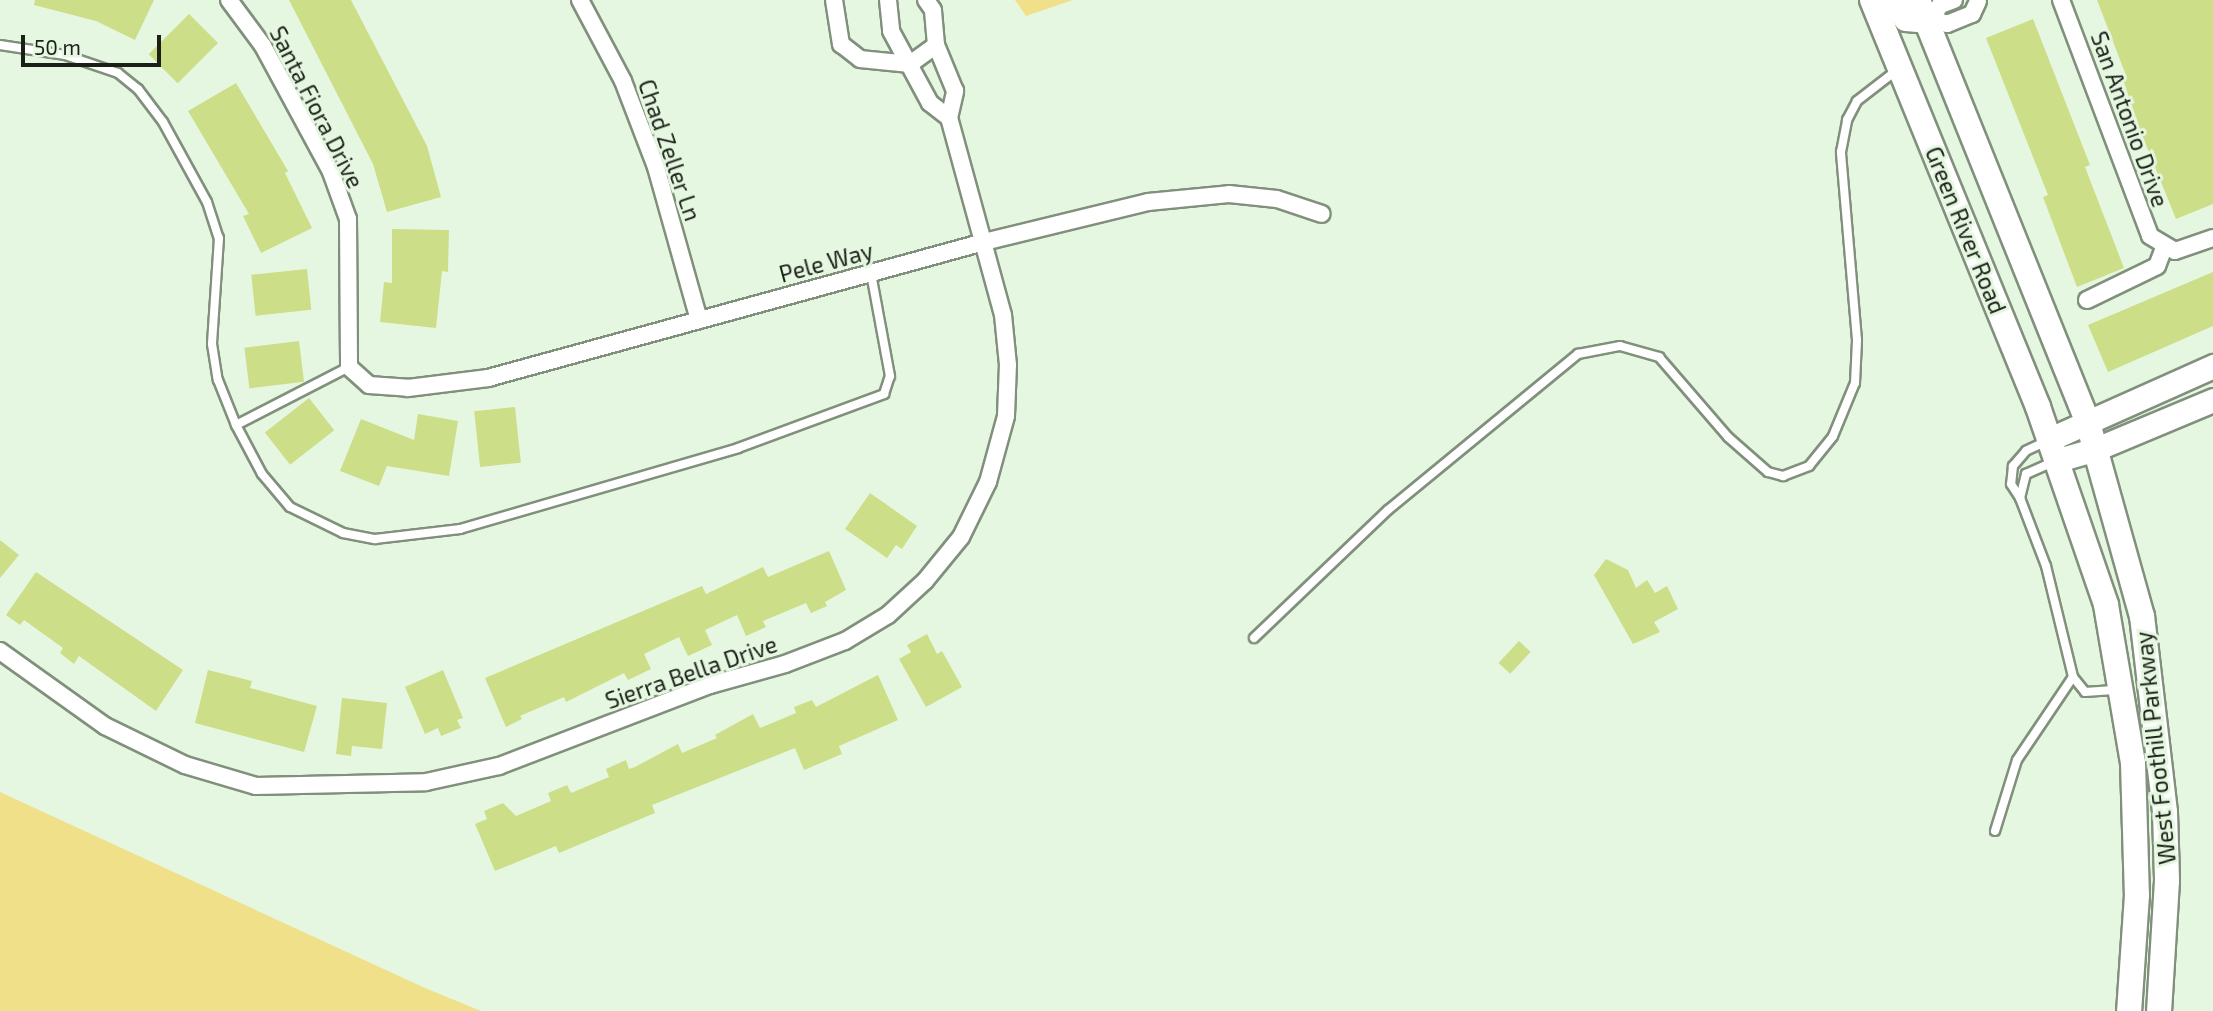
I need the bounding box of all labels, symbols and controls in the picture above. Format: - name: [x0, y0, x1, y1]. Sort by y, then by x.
- scale bar: [24, 21, 164, 65]
- street label: Santa Fiora Drive: [264, 21, 370, 193]
- street label: San Antonio Drive: [2085, 27, 2175, 211]
- text: 50 m: [34, 34, 81, 59]
- street label: Chad Zeller Ln: [633, 75, 707, 225]
- street label: Green River Road: [1920, 142, 2012, 318]
- street label: Pele Way: [776, 236, 876, 288]
- street label: Sierra Bella Drive: [602, 630, 780, 714]
- street label: West Foothill Parkway: [2129, 630, 2181, 866]

